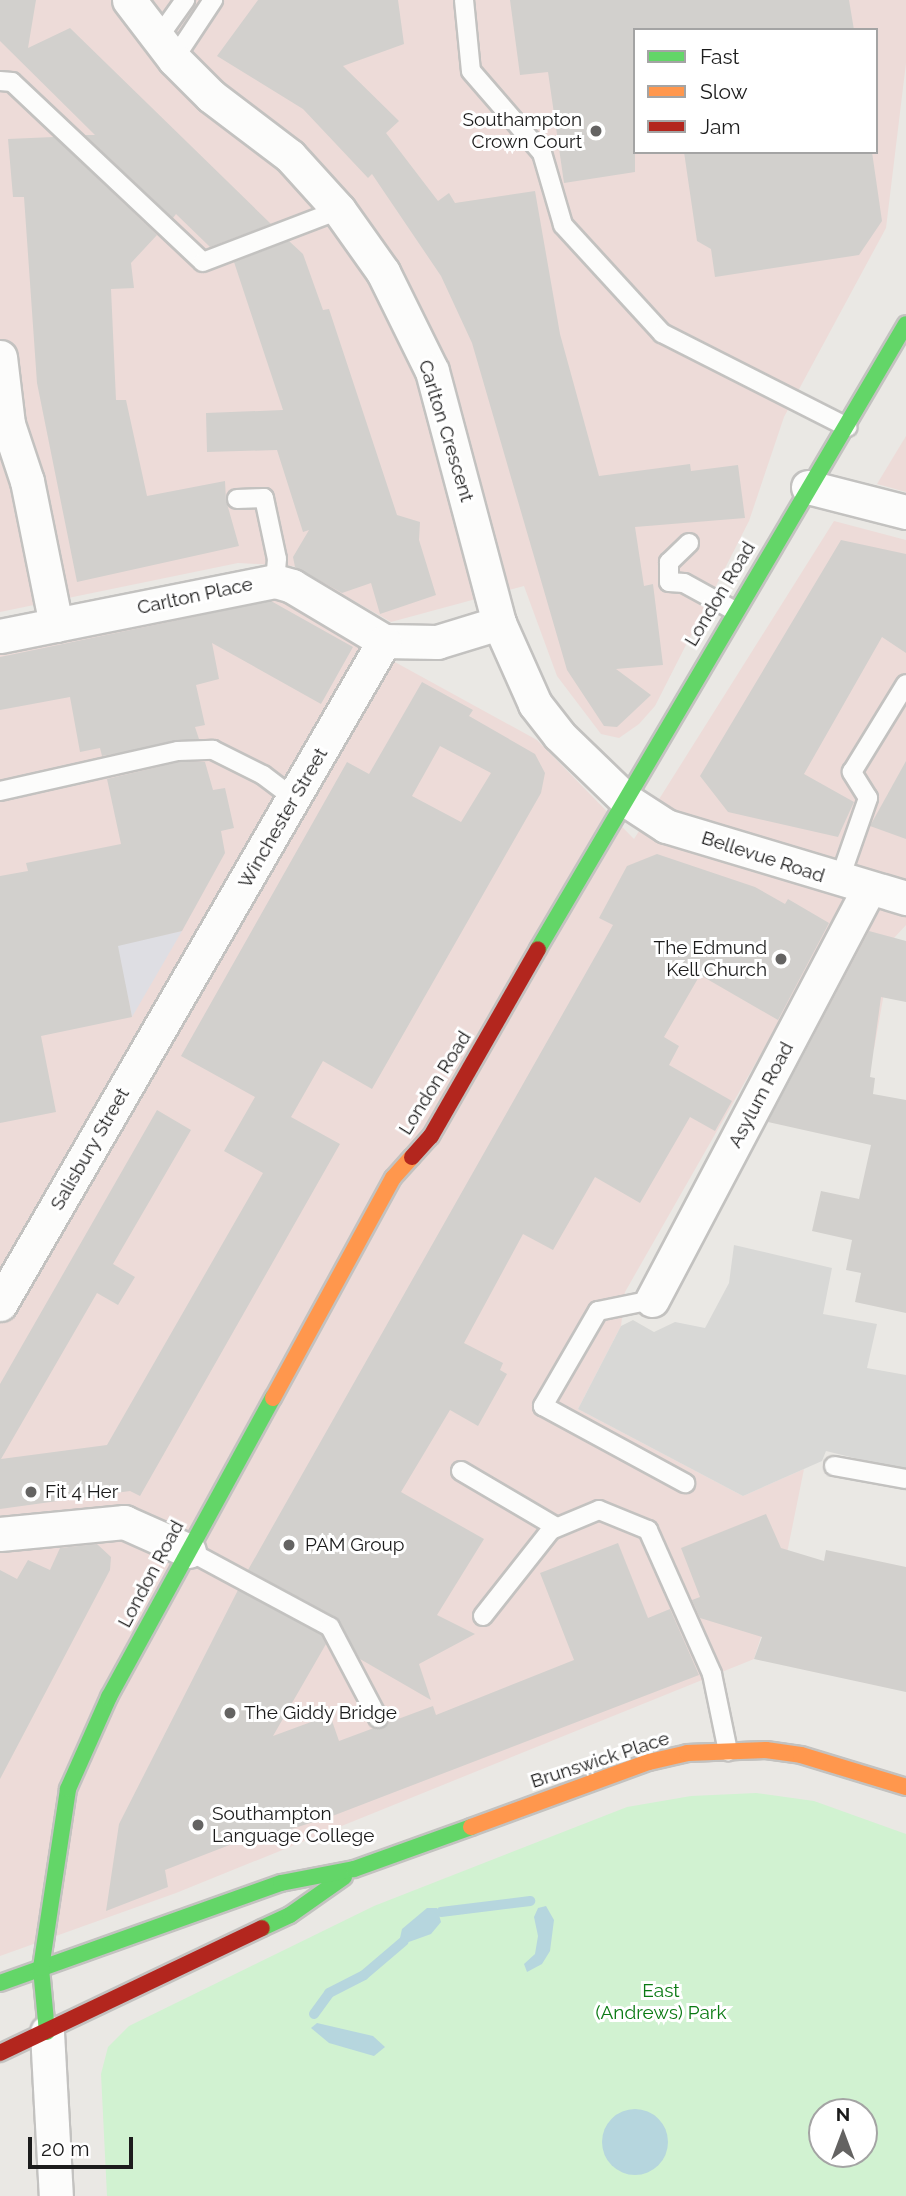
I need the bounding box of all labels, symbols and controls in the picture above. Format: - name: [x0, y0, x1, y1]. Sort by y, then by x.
- legend: [633, 28, 878, 154]
- text: Fast: [700, 44, 740, 69]
- text: Slow: [700, 79, 748, 104]
- place label: Southampton Crown Court: [462, 109, 582, 153]
- text: Jam: [700, 114, 741, 139]
- marker: Southampton Crown Court: [588, 123, 604, 139]
- street label: Carlton Crescent: [414, 357, 478, 505]
- street label: London Road: [680, 538, 760, 650]
- street label: Carlton Place: [135, 573, 255, 619]
- street label: Winchester Street: [234, 744, 332, 892]
- street label: Bellevue Road: [699, 826, 827, 888]
- place label: The Edmund Kell Church: [654, 937, 767, 981]
- marker: The Edmund Kell Church: [773, 951, 789, 967]
- street label: London Road: [394, 1027, 476, 1139]
- street label: Asylum Road: [724, 1038, 798, 1152]
- street label: Salisbury Street: [46, 1084, 134, 1214]
- place label: Fit 4 Her: [45, 1481, 118, 1503]
- marker: Fit 4 Her: [23, 1484, 39, 1500]
- street label: London Road: [113, 1517, 189, 1631]
- place label: PAM Group: [305, 1534, 405, 1556]
- marker: PAM Group: [279, 1535, 299, 1555]
- place label: The Giddy Bridge: [244, 1702, 397, 1724]
- marker: The Giddy Bridge: [222, 1705, 238, 1721]
- street label: Brunswick Place: [528, 1727, 672, 1793]
- place label: Southampton Language College: [212, 1803, 374, 1847]
- marker: Southampton Language College: [190, 1817, 206, 1833]
- park label: East (Andrews) Park: [595, 1980, 727, 2024]
- north arrow: [808, 2098, 878, 2168]
- text: N: [836, 2103, 850, 2125]
- scale bar: [32, 2122, 136, 2166]
- text: 20 m: [41, 2136, 89, 2161]

